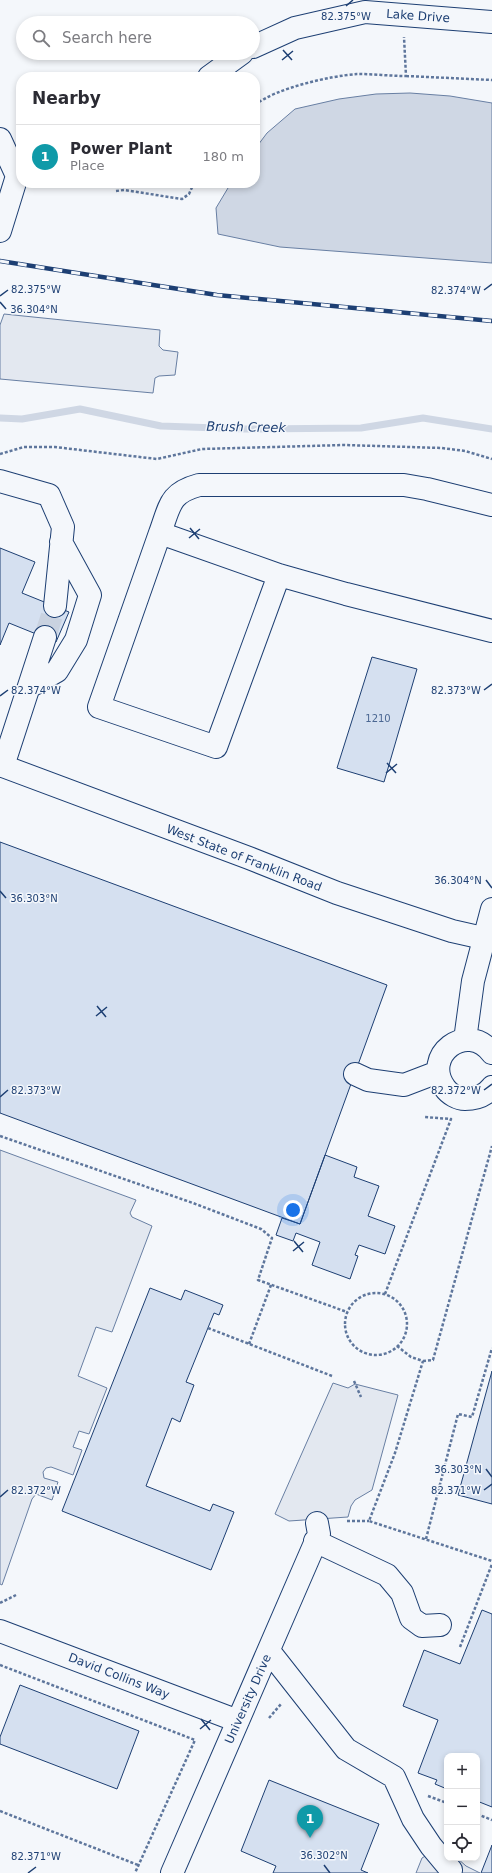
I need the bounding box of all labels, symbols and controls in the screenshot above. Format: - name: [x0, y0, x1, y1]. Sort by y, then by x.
- street label: Lake Drive: [386, 7, 450, 25]
- text: 82.375°W: [321, 11, 371, 22]
- search box: [16, 16, 260, 60]
- icon: search: [30, 27, 52, 49]
- text: Search here: [62, 29, 152, 47]
- text: Nearby: [32, 88, 101, 108]
- text: Power Plant: [70, 140, 172, 158]
- text: 1: [40, 149, 50, 164]
- text: 180 m: [202, 149, 244, 164]
- text: Place: [70, 158, 105, 173]
- text: 82.375°W: [11, 284, 61, 295]
- text: 82.374°W: [431, 285, 481, 296]
- text: 36.304°N: [10, 304, 58, 315]
- water label: Brush Creek: [206, 419, 286, 435]
- text: 82.374°W: [11, 685, 61, 696]
- text: 82.373°W: [431, 685, 481, 696]
- house number: 1210: [365, 713, 391, 724]
- street label: West State of Franklin Road: [164, 822, 324, 894]
- text: 36.304°N: [434, 875, 482, 886]
- text: 36.303°N: [10, 893, 58, 904]
- text: 82.373°W: [11, 1085, 61, 1096]
- text: 82.372°W: [431, 1085, 481, 1096]
- your location: [283, 1200, 303, 1220]
- text: 36.303°N: [434, 1464, 482, 1475]
- text: 82.372°W: [11, 1485, 61, 1496]
- text: 82.371°W: [431, 1485, 481, 1496]
- street label: David Collins Way: [66, 1650, 172, 1702]
- street label: University Drive: [222, 1652, 274, 1746]
- map controls: [444, 1753, 480, 1861]
- button: +: [444, 1753, 480, 1789]
- button: −: [444, 1789, 480, 1825]
- pin: 1: [297, 1805, 323, 1838]
- button: locate: [444, 1825, 480, 1861]
- text: 36.302°N: [300, 1850, 348, 1861]
- text: 82.371°W: [11, 1851, 61, 1862]

